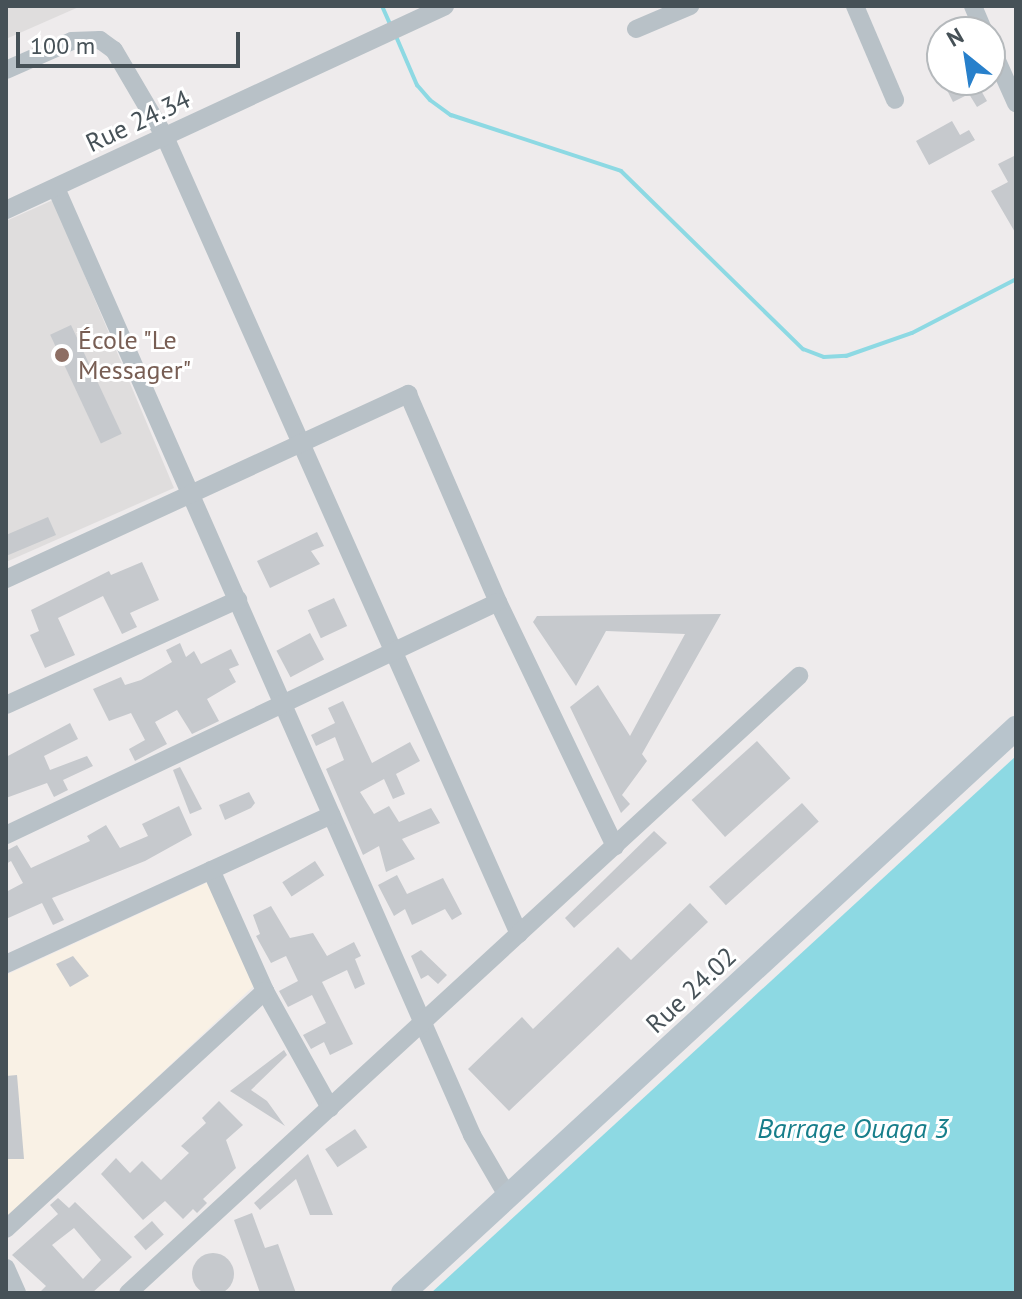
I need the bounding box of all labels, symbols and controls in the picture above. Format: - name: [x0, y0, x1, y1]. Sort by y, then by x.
- scale bar: [20, 16, 244, 66]
- north arrow: [926, 16, 1006, 96]
- text: N: [942, 21, 968, 53]
- text: 100 m: [30, 30, 95, 61]
- street label: Rue 24.34: [81, 83, 195, 159]
- place label: École "Le Messager": [78, 324, 191, 386]
- marker: École "Le Messager": [53, 346, 71, 364]
- street label: Rue 24.02: [640, 941, 742, 1039]
- water label: Barrage Ouaga 3: [757, 1111, 949, 1145]

